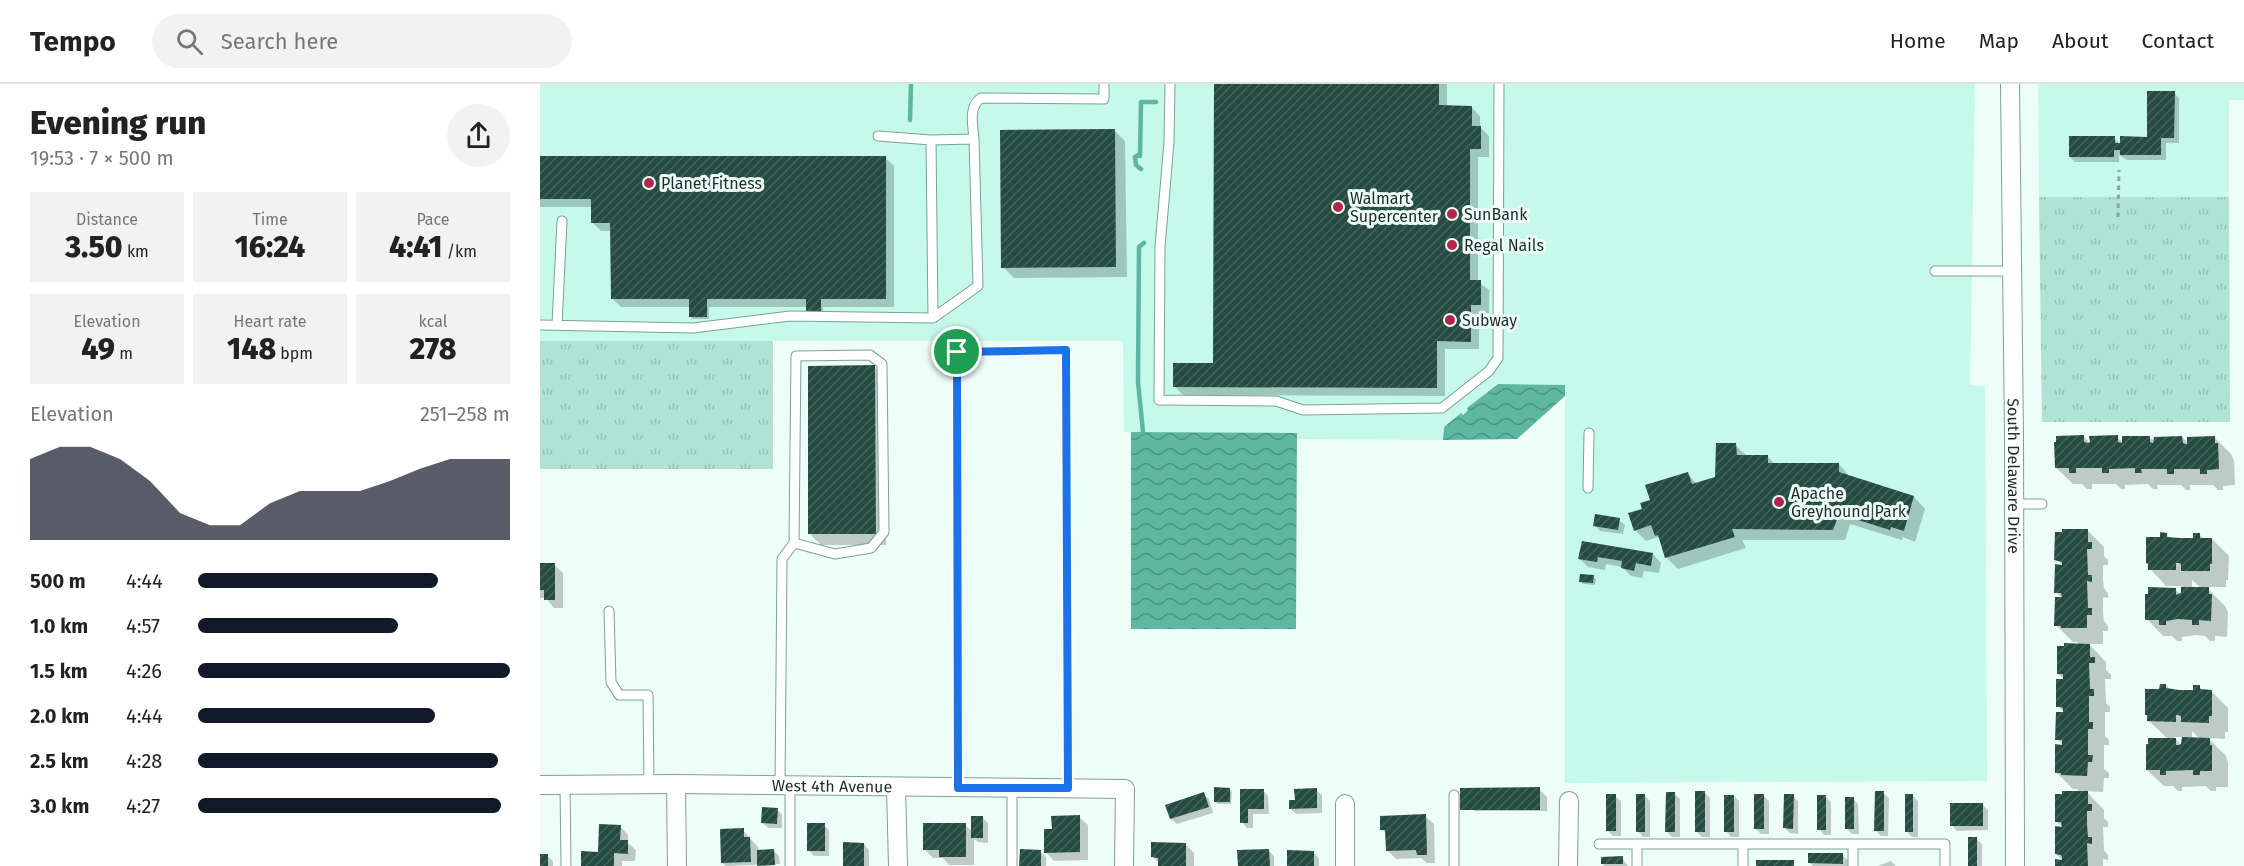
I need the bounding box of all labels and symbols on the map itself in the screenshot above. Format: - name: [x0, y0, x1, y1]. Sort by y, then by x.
- place label: Planet Fitness: [661, 174, 762, 193]
- marker: Planet Fitness: [642, 176, 656, 190]
- place label: Walmart Supercenter: [1350, 189, 1439, 226]
- marker: Walmart Supercenter: [1331, 200, 1345, 214]
- place label: SunBank: [1464, 205, 1528, 224]
- marker: SunBank: [1445, 207, 1459, 221]
- place label: Regal Nails: [1464, 236, 1544, 255]
- marker: Regal Nails: [1445, 238, 1459, 252]
- place label: Subway: [1462, 311, 1517, 330]
- marker: Subway: [1443, 313, 1457, 327]
- pin: [931, 326, 982, 377]
- street label: South Delaware Drive: [2004, 398, 2024, 554]
- place label: Apache Greyhound Park: [1791, 484, 1907, 521]
- marker: Apache Greyhound Park: [1772, 495, 1786, 509]
- street label: West 4th Avenue: [772, 776, 892, 796]

